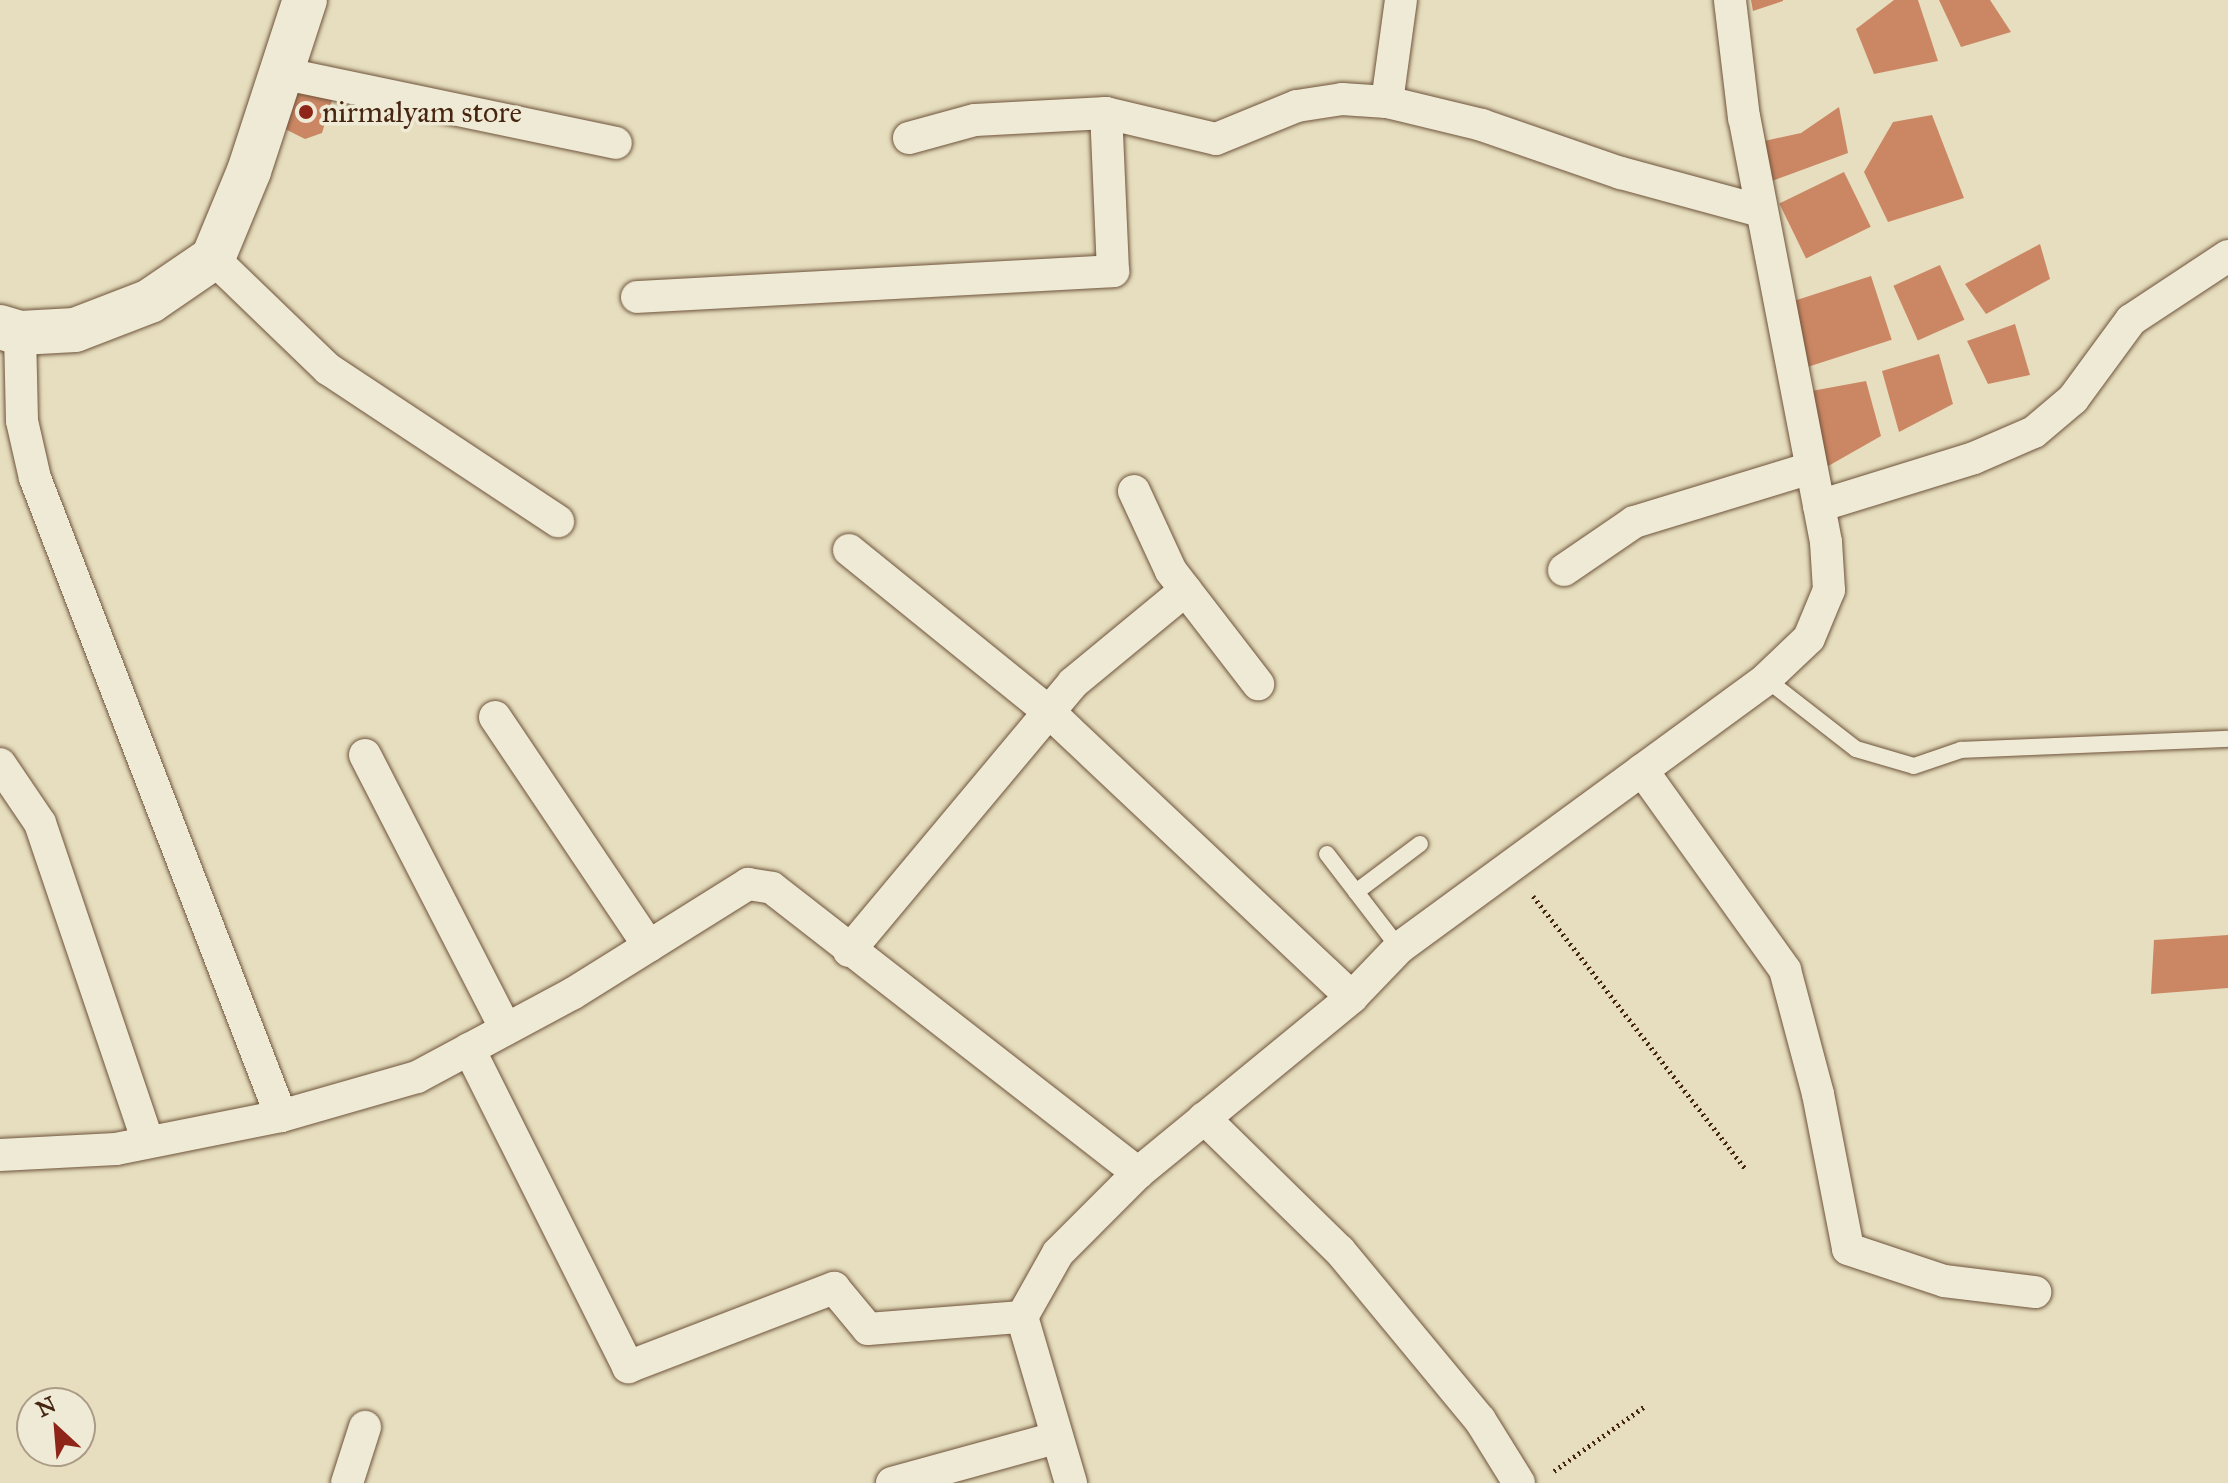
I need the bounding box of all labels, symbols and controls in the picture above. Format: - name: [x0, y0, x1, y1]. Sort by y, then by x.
- place label: nirmalyam store: [322, 94, 522, 130]
- marker: nirmalyam store: [297, 103, 315, 121]
- north arrow: [16, 1387, 96, 1467]
- text: N: [32, 1391, 60, 1423]

